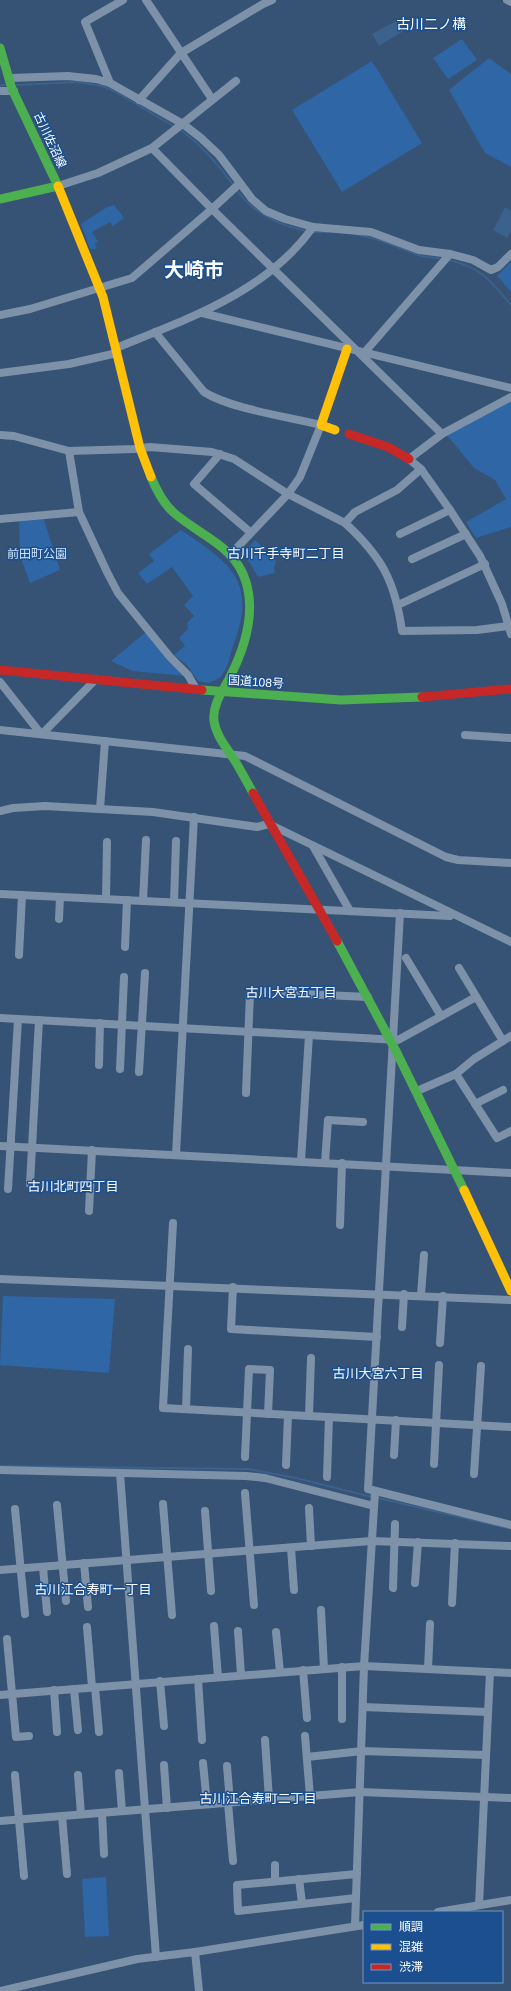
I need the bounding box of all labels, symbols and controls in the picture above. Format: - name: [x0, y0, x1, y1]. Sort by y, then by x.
- district label: 古川二ノ構: [396, 16, 466, 32]
- street label: 古川佐沼線: [31, 110, 69, 170]
- district label: 大崎市: [164, 259, 224, 281]
- district label: 古川千手寺町二丁目: [227, 546, 345, 561]
- park label: 前田町公園: [7, 547, 67, 561]
- street label: 国道108号: [228, 673, 284, 691]
- district label: 古川大宮五丁目: [245, 985, 337, 1000]
- district label: 古川北町四丁目: [27, 1179, 119, 1194]
- district label: 古川大宮六丁目: [332, 1366, 424, 1381]
- district label: 古川江合寿町一丁目: [34, 1582, 152, 1597]
- district label: 古川江合寿町二丁目: [199, 1791, 317, 1806]
- legend: [363, 1911, 503, 1983]
- text: 順調: [399, 1920, 423, 1934]
- text: 混雑: [399, 1940, 423, 1954]
- text: 渋滞: [399, 1960, 423, 1974]

